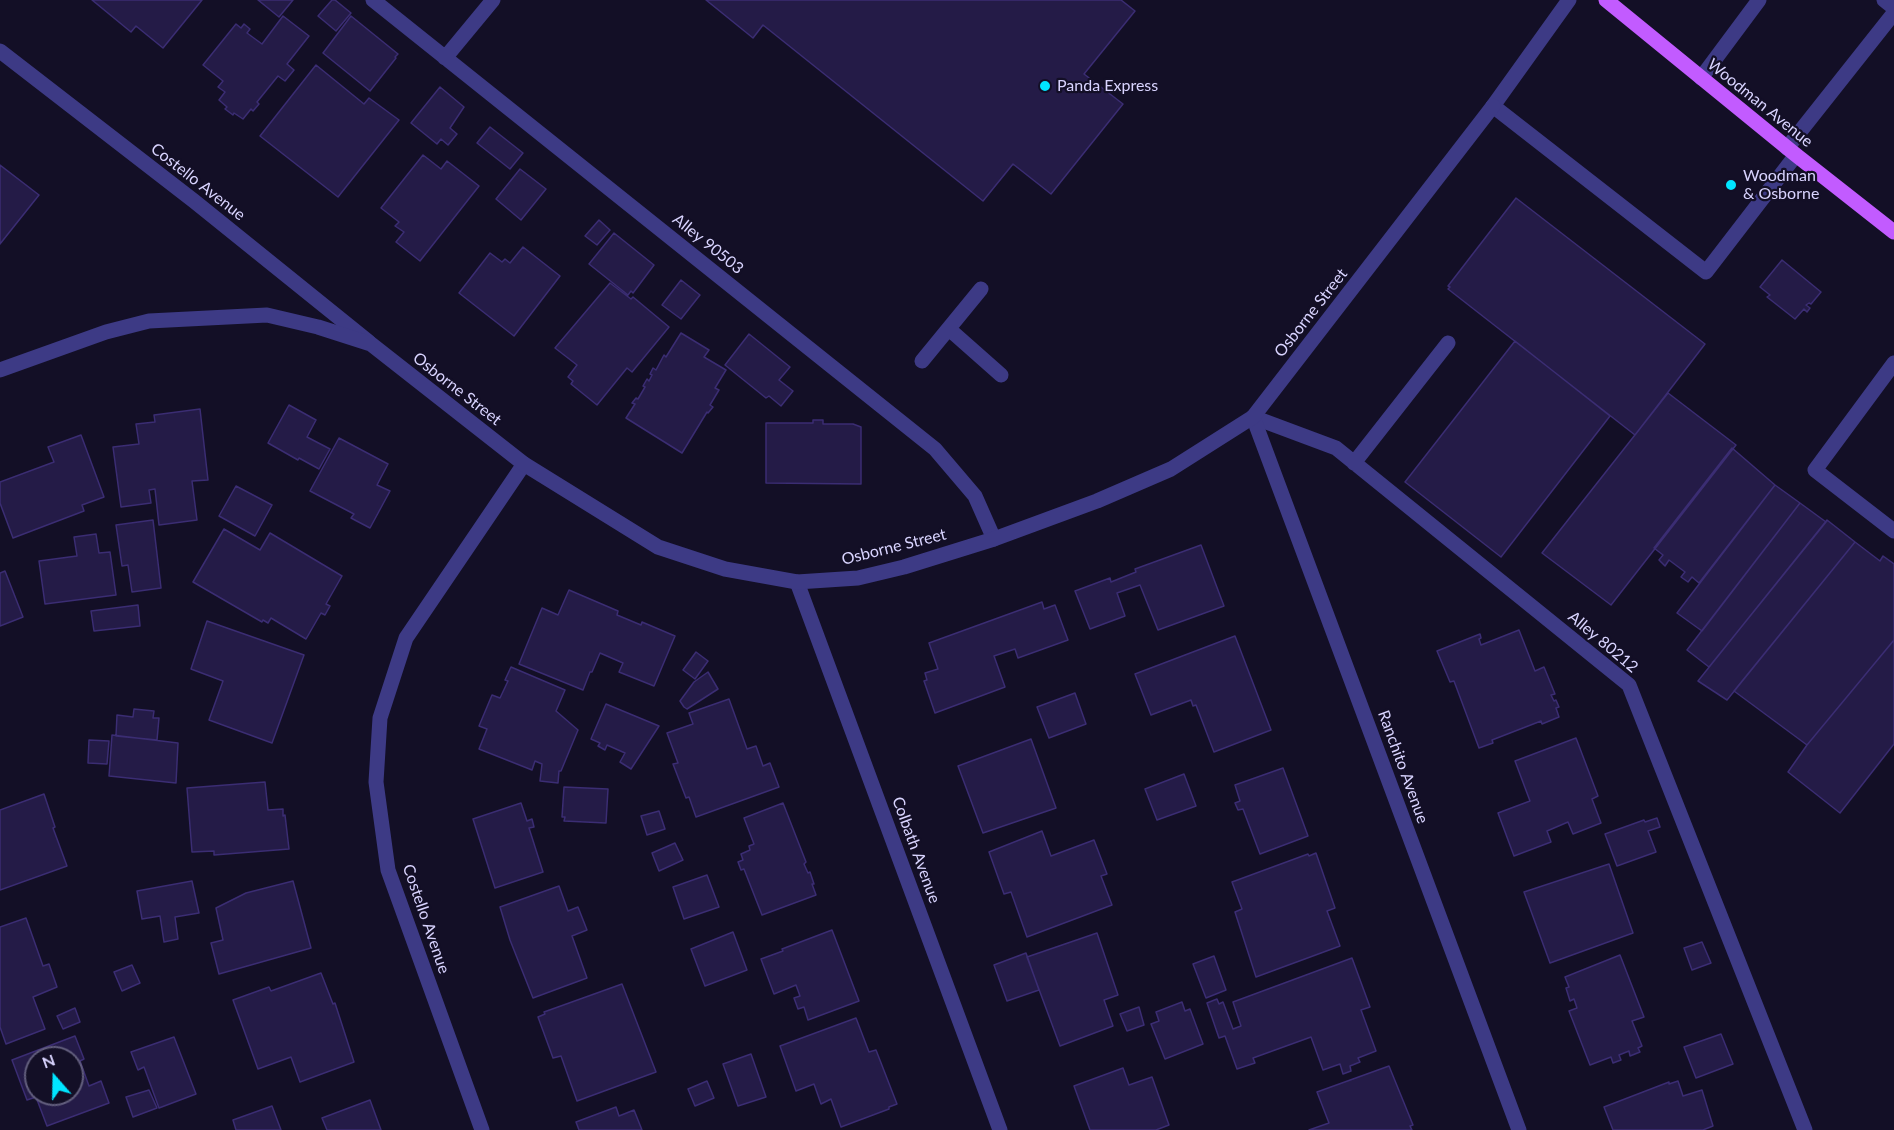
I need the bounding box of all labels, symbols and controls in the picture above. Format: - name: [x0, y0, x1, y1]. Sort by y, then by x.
- street label: Woodman Avenue: [1703, 55, 1817, 151]
- place label: Panda Express: [1057, 76, 1158, 96]
- marker: Panda Express: [1038, 79, 1052, 93]
- street label: Costello Avenue: [147, 139, 249, 225]
- place label: Woodman & Osborne: [1743, 166, 1819, 204]
- marker: Woodman & Osborne: [1724, 178, 1738, 192]
- street label: Alley 90503: [669, 210, 747, 278]
- street label: Osborne Street: [1270, 265, 1352, 361]
- street label: Osborne Street: [409, 348, 505, 430]
- street label: Osborne Street: [840, 525, 948, 569]
- street label: Alley 80212: [1564, 607, 1642, 677]
- street label: Ranchito Avenue: [1374, 708, 1432, 826]
- street label: Colbath Avenue: [888, 794, 944, 906]
- street label: Costello Avenue: [398, 862, 454, 976]
- north arrow: [24, 1046, 84, 1106]
- text: N: [39, 1049, 57, 1072]

